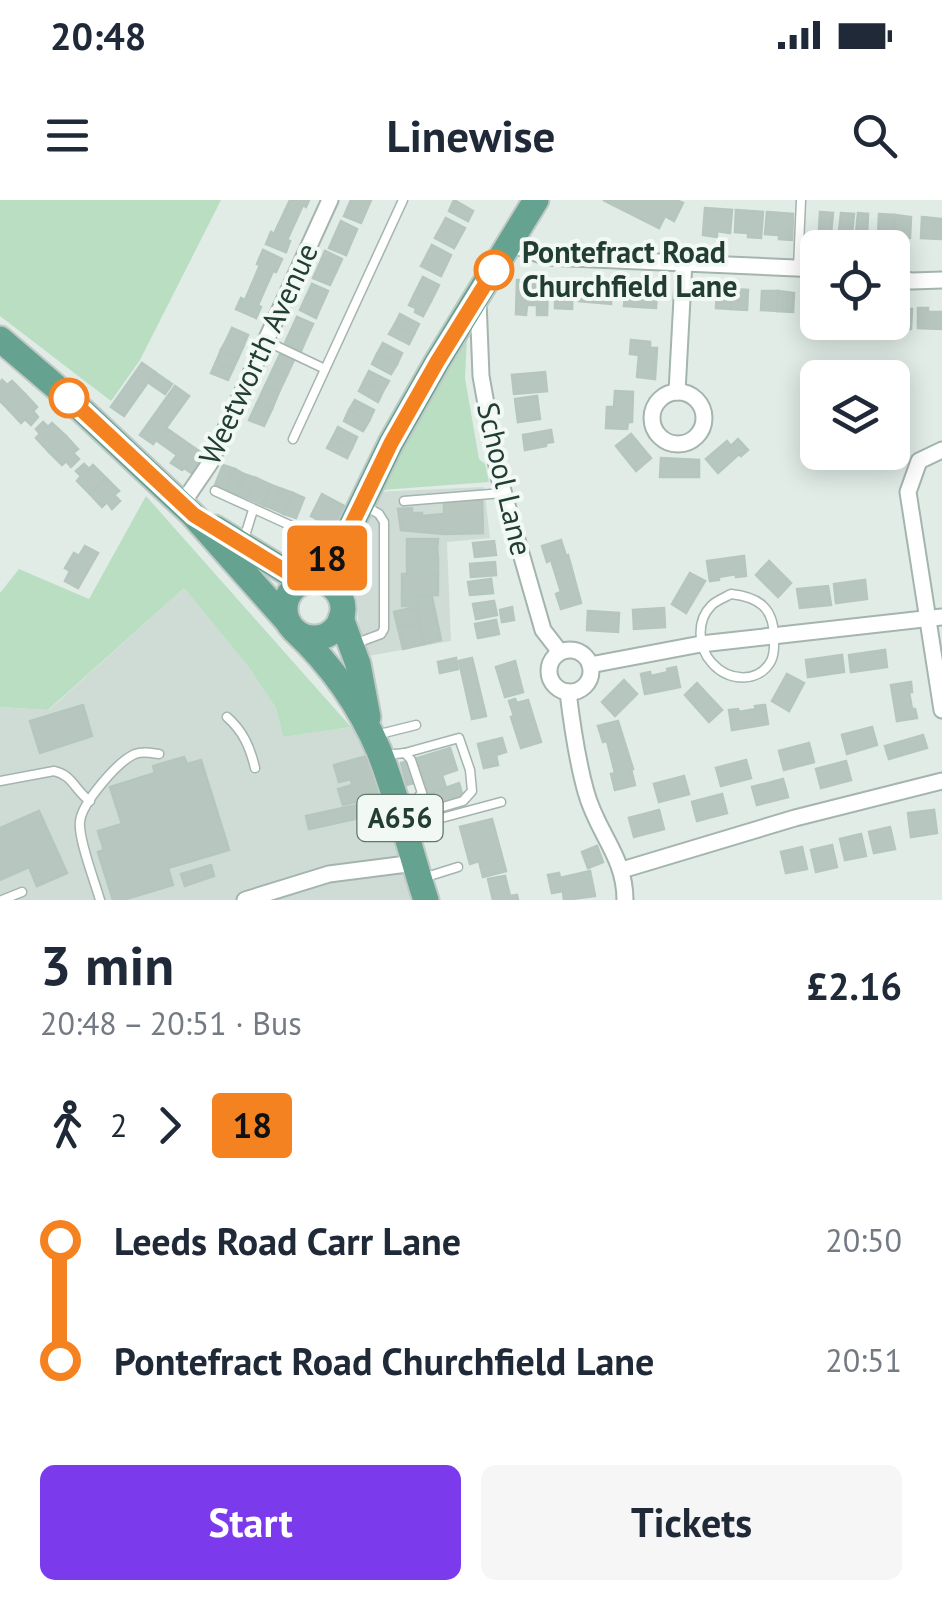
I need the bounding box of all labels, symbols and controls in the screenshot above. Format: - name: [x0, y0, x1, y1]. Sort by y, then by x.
- text: 20:48: [50, 11, 146, 60]
- text: Linewise: [387, 106, 555, 164]
- icon: menu: [40, 108, 95, 163]
- icon: search: [847, 108, 902, 163]
- map controls: [800, 230, 910, 470]
- button: locate: [800, 230, 910, 340]
- place label: Pontefract Road Churchfield Lane: [522, 232, 737, 305]
- street label: Weetworth Avenue: [189, 236, 326, 470]
- marker: Pontefract Road Churchfield Lane: [475, 251, 513, 289]
- button: layers: [800, 360, 910, 470]
- unlabelled marker: [50, 379, 88, 417]
- street label: School Lane: [469, 398, 542, 559]
- line badge: 18: [282, 526, 372, 590]
- text: 18: [307, 535, 347, 581]
- road number: A656: [358, 795, 442, 841]
- text: 3 min: [40, 929, 174, 1000]
- text: £2.16: [806, 961, 902, 1010]
- text: 20:48 – 20:51 · Bus: [40, 1002, 302, 1044]
- icon: walk: [40, 1098, 95, 1153]
- icon: forward: [142, 1098, 197, 1153]
- text: 18: [232, 1102, 272, 1148]
- text: 2: [110, 1104, 127, 1146]
- text: Leeds Road Carr Lane: [114, 1216, 461, 1265]
- text: 20:50: [825, 1219, 902, 1261]
- text: Pontefract Road Churchfield Lane: [114, 1336, 654, 1385]
- text: 20:51: [825, 1339, 902, 1381]
- button: Start: [40, 1465, 461, 1580]
- button: Tickets: [481, 1465, 902, 1580]

